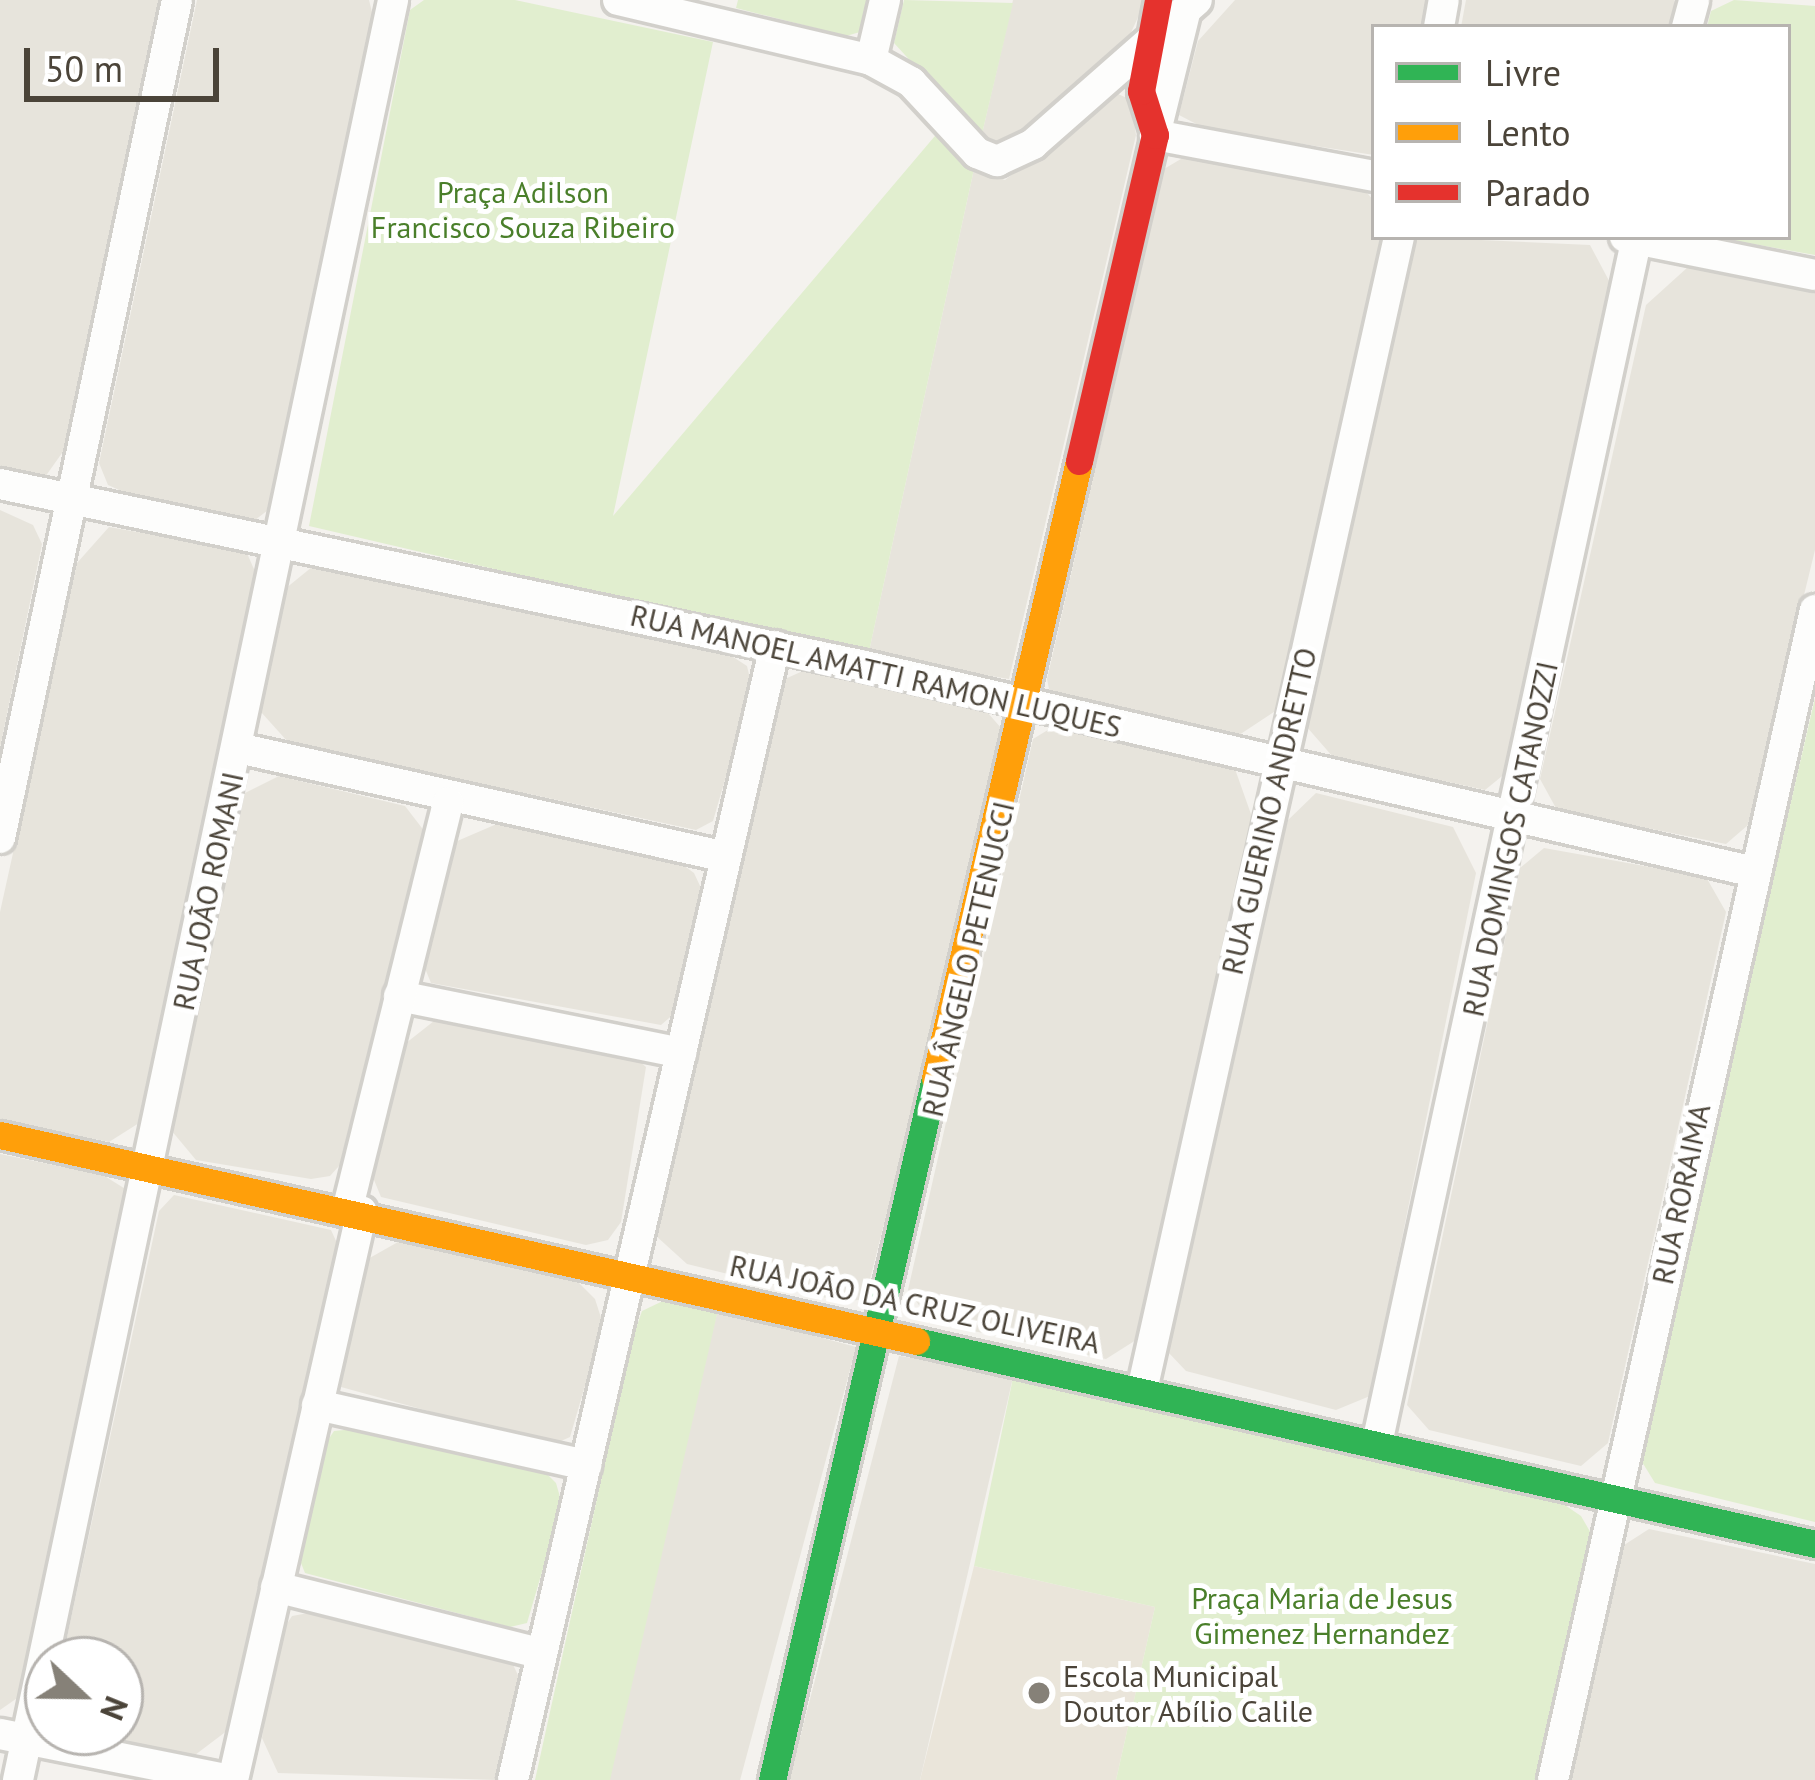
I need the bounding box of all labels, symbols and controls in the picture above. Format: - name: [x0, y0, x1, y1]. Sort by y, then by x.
- scale bar: [30, 24, 225, 98]
- legend: [1371, 24, 1791, 240]
- text: 50 m: [45, 45, 123, 92]
- text: Livre: [1485, 49, 1561, 96]
- text: Lento: [1485, 109, 1571, 156]
- text: Parado: [1485, 169, 1590, 216]
- park label: Praça Adilson Francisco Souza Ribeiro: [371, 174, 675, 244]
- street label: RUA MANOEL AMATTI RAMON LUQUES: [625, 597, 1127, 745]
- street label: RUA GUERINO ANDRETTO: [1214, 643, 1324, 979]
- street label: RUA DOMINGOS CATANOZZI: [1455, 658, 1565, 1020]
- street label: RUA JOÃO ROMANI: [165, 768, 251, 1014]
- street label: RUA ÂNGELO PETENUCCI: [914, 797, 1022, 1121]
- street label: RUA RORAIMA: [1644, 1100, 1718, 1288]
- street label: RUA JOÃO DA CRUZ OLIVEIRA: [725, 1247, 1105, 1361]
- park label: Praça Maria de Jesus Gimenez Hernandez: [1191, 1580, 1453, 1650]
- north arrow: [24, 1636, 144, 1756]
- place label: Escola Municipal Doutor Abílio Calile: [1063, 1658, 1314, 1728]
- marker: Escola Municipal Doutor Abílio Calile: [1026, 1680, 1052, 1706]
- text: N: [91, 1690, 139, 1727]

